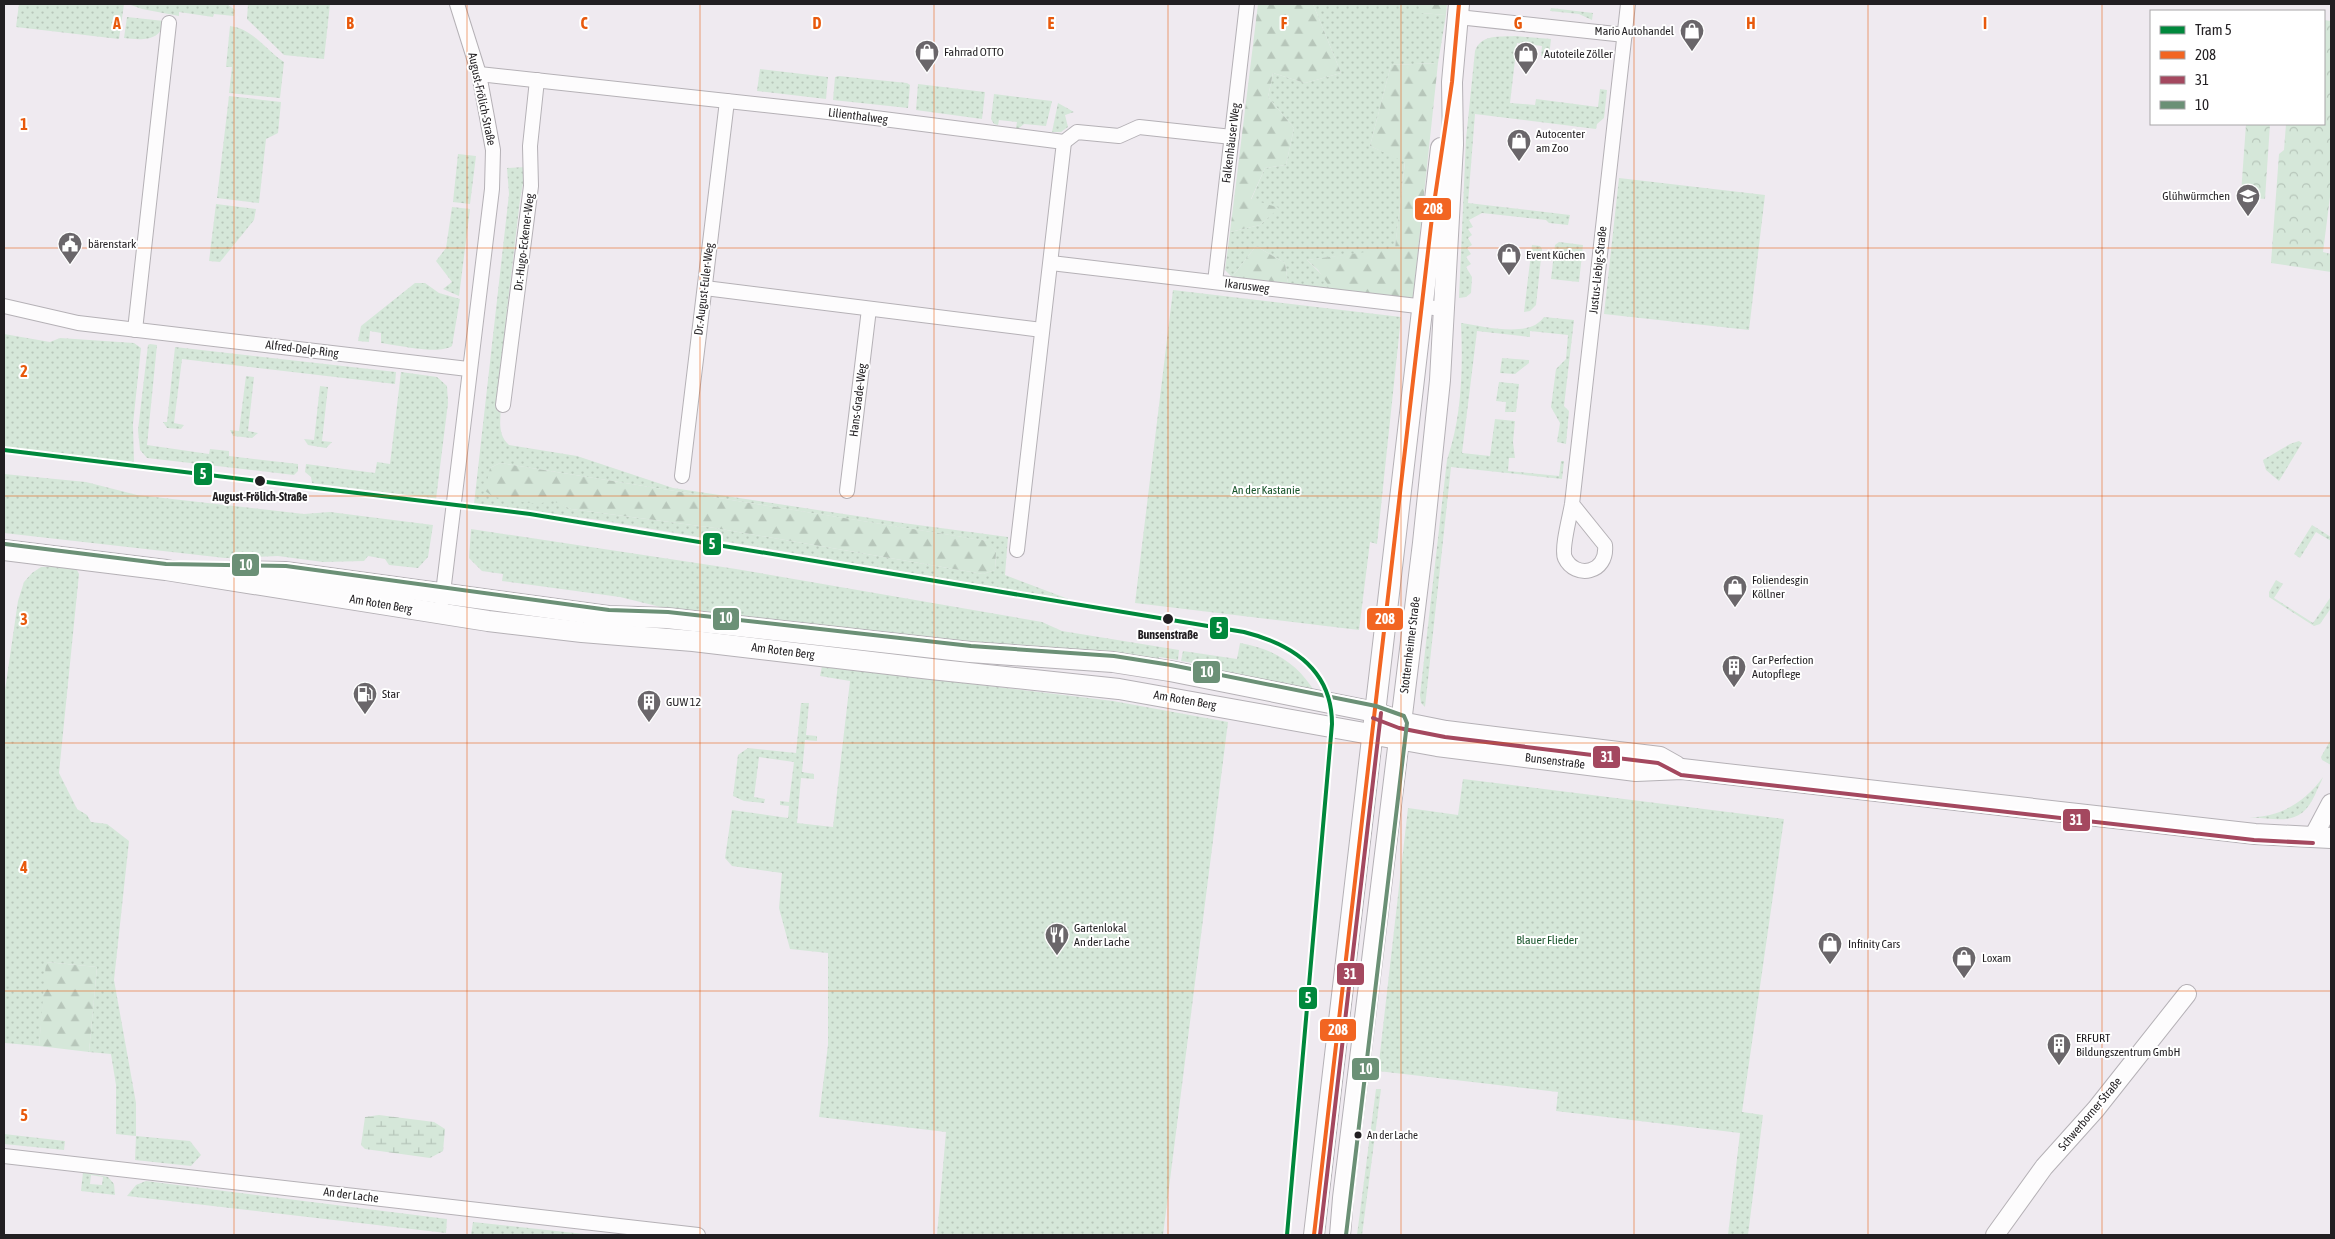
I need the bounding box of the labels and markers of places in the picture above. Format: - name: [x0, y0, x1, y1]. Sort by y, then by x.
- shop icon: Mario Autohandel: [1679, 18, 1705, 52]
- place label: Mario Autohandel: [1595, 24, 1675, 38]
- shop icon: Fahrrad OTTO: [914, 39, 940, 73]
- shop icon: Autoteile Zöller: [1513, 41, 1539, 75]
- place label: Fahrrad OTTO: [944, 45, 1004, 59]
- place label: Autoteile Zöller: [1544, 47, 1613, 61]
- place label: Autocenter am Zoo: [1536, 127, 1585, 155]
- shop icon: Autocenter am Zoo: [1506, 128, 1532, 162]
- school or university icon: Glühwürmchen: [2235, 183, 2261, 217]
- place label: Glühwürmchen: [2162, 189, 2230, 203]
- public building icon: bärenstark: [57, 231, 83, 265]
- place label: bärenstark: [88, 237, 137, 251]
- shop icon: Event Küchen: [1496, 242, 1522, 276]
- place label: Event Küchen: [1526, 248, 1585, 262]
- marker: August-Frölich-Straße: [253, 474, 267, 488]
- place label: August-Frölich-Straße: [212, 490, 308, 504]
- place label: Foliendesgin Köllner: [1752, 573, 1809, 601]
- shop icon: Foliendesgin Köllner: [1722, 574, 1748, 608]
- marker: Bunsenstraße: [1161, 612, 1175, 626]
- place label: Bunsenstraße: [1138, 628, 1199, 642]
- place label: Car Perfection Autopflege: [1752, 653, 1814, 681]
- building icon: Car Perfection Autopflege: [1721, 654, 1747, 688]
- fuel station icon: Star: [352, 681, 378, 715]
- place label: Star: [382, 687, 400, 701]
- building icon: GUW 12: [636, 689, 662, 723]
- place label: GUW 12: [666, 695, 701, 709]
- place label: Gartenlokal An der Lache: [1074, 921, 1130, 949]
- restaurant icon: Gartenlokal An der Lache: [1044, 922, 1070, 956]
- shop icon: Infinity Cars: [1817, 931, 1843, 965]
- place label: Infinity Cars: [1848, 937, 1900, 951]
- shop icon: Loxam: [1951, 945, 1977, 979]
- place label: Loxam: [1982, 951, 2011, 965]
- place label: ERFURT Bildungszentrum GmbH: [2076, 1031, 2180, 1059]
- building icon: ERFURT Bildungszentrum GmbH: [2046, 1032, 2072, 1066]
- place label: An der Lache: [1367, 1129, 1418, 1141]
- marker: An der Lache: [1353, 1130, 1363, 1140]

